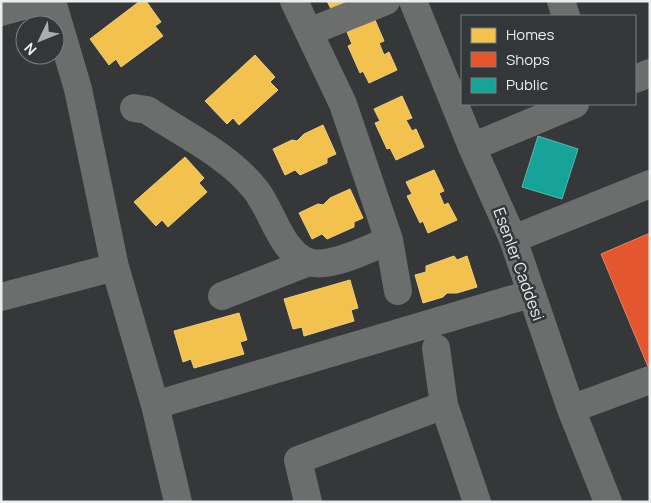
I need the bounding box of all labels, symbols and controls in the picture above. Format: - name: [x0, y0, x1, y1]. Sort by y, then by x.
- north arrow: [15, 15, 65, 65]
- legend: [461, 15, 636, 105]
- text: Homes: [506, 24, 555, 45]
- text: N: [20, 39, 41, 59]
- text: Shops: [506, 49, 550, 70]
- text: Public: [506, 74, 548, 95]
- street label: Esenler Caddesi: [488, 204, 550, 324]

